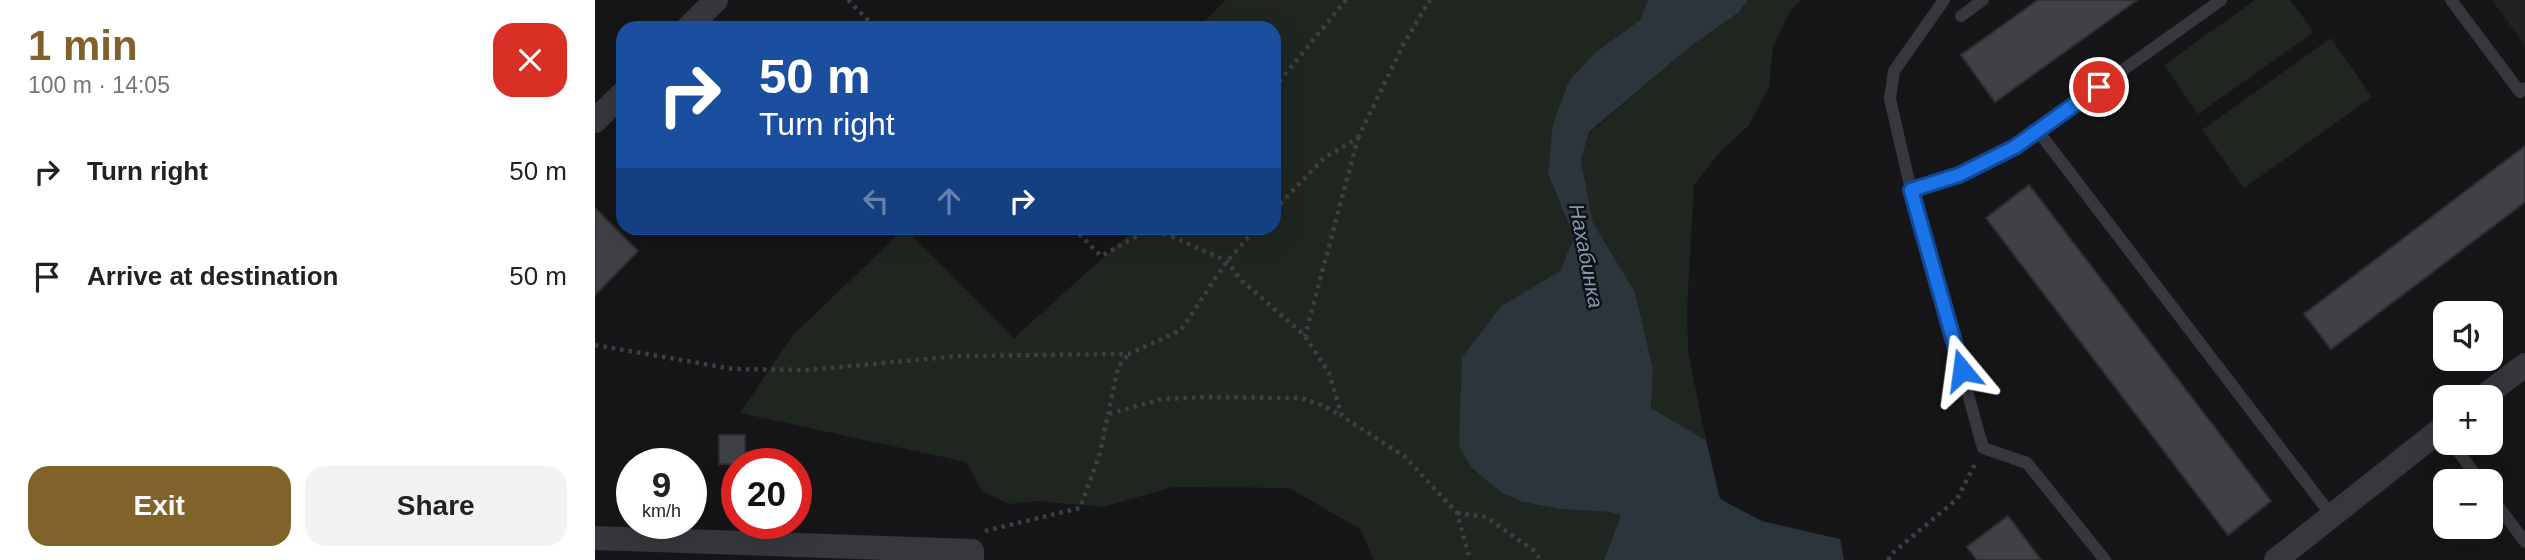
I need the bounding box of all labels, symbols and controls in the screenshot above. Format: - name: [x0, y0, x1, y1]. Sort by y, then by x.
- text: 1 min: [28, 22, 138, 69]
- button: close: [493, 23, 567, 97]
- icon: right: [644, 49, 735, 140]
- text: 50 m: [759, 49, 871, 103]
- pin: [2069, 57, 2129, 117]
- icon: arrive: [2080, 68, 2118, 106]
- text: 100 m · 14:05: [28, 72, 170, 98]
- text: Turn right: [759, 106, 895, 142]
- icon: right: [28, 153, 66, 191]
- text: Turn right: [87, 156, 208, 186]
- text: 50 m: [509, 156, 567, 186]
- icon: left: [857, 182, 895, 220]
- icon: ahead: [930, 182, 968, 220]
- icon: right: [1003, 182, 1041, 220]
- water label: Нахабинка: [1565, 202, 1608, 310]
- icon: arrive: [28, 258, 66, 296]
- text: Arrive at destination: [87, 261, 338, 291]
- text: 50 m: [509, 261, 567, 291]
- map controls: [2433, 301, 2503, 539]
- button: sound: [2433, 301, 2503, 371]
- position arrow: [1925, 333, 1999, 407]
- button: +: [2433, 385, 2503, 455]
- speed limit sign: 20: [721, 448, 812, 539]
- text: 9: [652, 465, 671, 504]
- button: Exit: [28, 466, 291, 546]
- button: Share: [305, 466, 567, 546]
- button: −: [2433, 469, 2503, 539]
- text: km/h: [642, 501, 681, 521]

